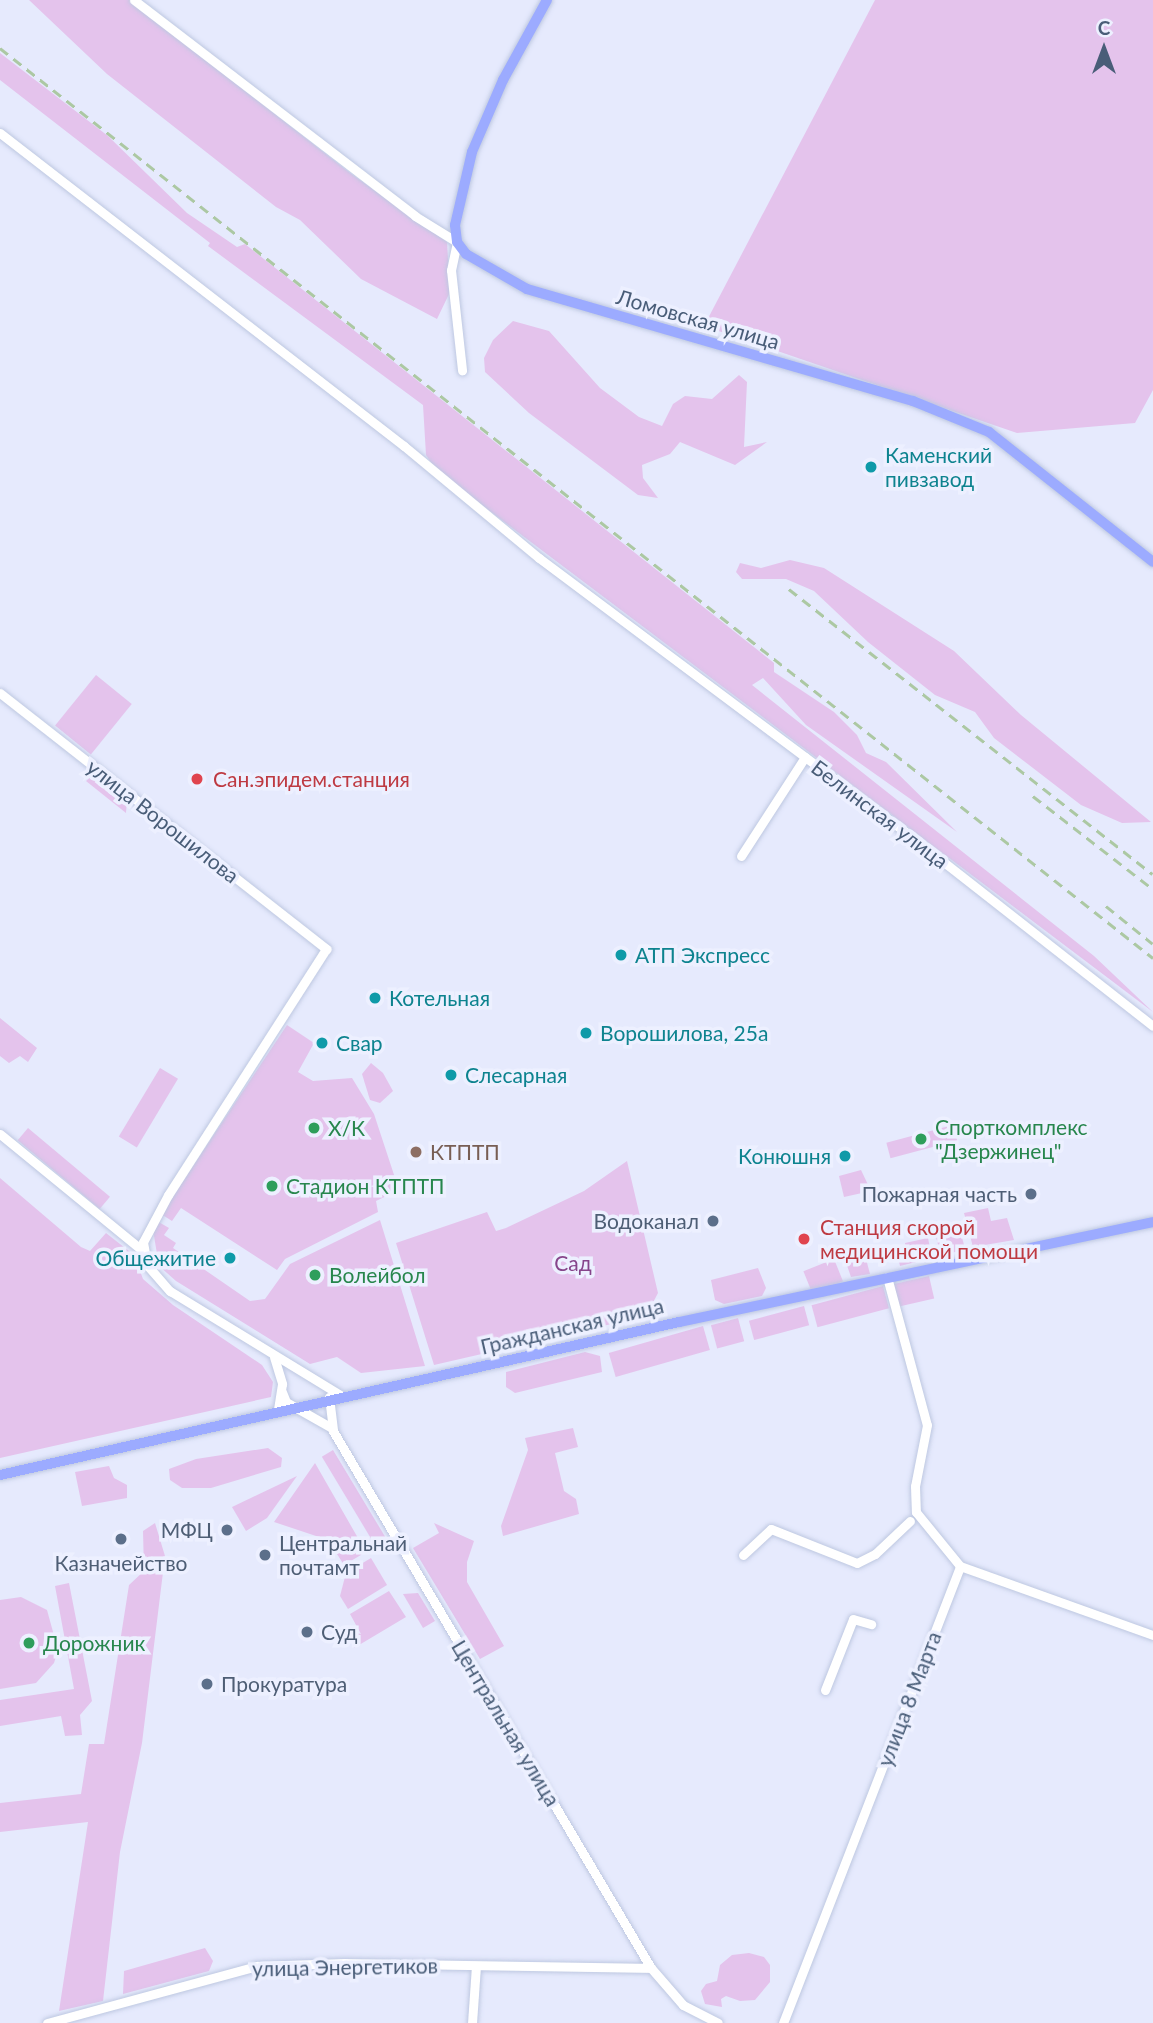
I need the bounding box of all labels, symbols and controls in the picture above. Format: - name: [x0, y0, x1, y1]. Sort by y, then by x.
- north arrow: [1069, 14, 1139, 84]
- text: С: [1098, 16, 1110, 39]
- street label: Ломовская улица: [614, 284, 782, 354]
- place label: Каменский пивзавод: [885, 442, 992, 492]
- marker: Каменский пивзавод: [863, 459, 879, 475]
- street label: улица Ворошилова: [82, 754, 244, 888]
- street label: Белинская улица: [807, 754, 953, 874]
- place label: Сан.эпидем.станция: [213, 766, 410, 792]
- marker: Сан.эпидем.станция: [187, 769, 207, 789]
- place label: АТП Экспресс: [635, 942, 770, 968]
- marker: АТП Экспресс: [613, 947, 629, 963]
- place label: Котельная: [389, 985, 490, 1011]
- marker: Котельная: [367, 990, 383, 1006]
- place label: Ворошилова, 25а: [600, 1020, 768, 1046]
- marker: Ворошилова, 25а: [578, 1025, 594, 1041]
- place label: Свар: [336, 1030, 383, 1056]
- marker: Свар: [314, 1035, 330, 1051]
- place label: Слесарная: [465, 1062, 567, 1088]
- marker: Слесарная: [443, 1067, 459, 1083]
- place label: Спорткомплекс "Дзержинец": [935, 1114, 1088, 1164]
- place label: Х/К: [328, 1115, 365, 1141]
- marker: Х/К: [306, 1120, 322, 1136]
- marker: Спорткомплекс "Дзержинец": [913, 1131, 929, 1147]
- place label: КТПТП: [430, 1139, 500, 1165]
- place label: Конюшня: [738, 1143, 831, 1169]
- marker: КТПТП: [408, 1144, 424, 1160]
- marker: Конюшня: [837, 1148, 853, 1164]
- place label: Стадион КТПТП: [286, 1173, 444, 1199]
- marker: Стадион КТПТП: [264, 1178, 280, 1194]
- place label: Пожарная часть: [862, 1181, 1017, 1207]
- marker: Пожарная часть: [1023, 1186, 1039, 1202]
- place label: Водоканал: [594, 1208, 699, 1234]
- marker: Водоканал: [705, 1213, 721, 1229]
- place label: Станция скорой медицинской помощи: [820, 1214, 1038, 1264]
- marker: Станция скорой медицинской помощи: [794, 1229, 814, 1249]
- place label: Общежитие: [96, 1245, 216, 1271]
- marker: Общежитие: [222, 1250, 238, 1266]
- park label: Сад: [554, 1250, 592, 1276]
- place label: Волейбол: [329, 1262, 426, 1288]
- marker: Волейбол: [307, 1267, 323, 1283]
- street label: Гражданская улица: [478, 1293, 666, 1359]
- place label: МФЦ: [161, 1517, 213, 1543]
- marker: МФЦ: [219, 1522, 235, 1538]
- place label: Центральнай почтамт: [279, 1530, 407, 1580]
- marker: Казначейство: [113, 1531, 129, 1547]
- marker: Центральнай почтамт: [257, 1547, 273, 1563]
- place label: Казначейство: [54, 1550, 188, 1576]
- place label: Суд: [321, 1619, 357, 1645]
- marker: Суд: [299, 1624, 315, 1640]
- street label: улица 8 Марта: [872, 1628, 946, 1770]
- place label: Дорожник: [43, 1630, 145, 1656]
- marker: Дорожник: [21, 1635, 37, 1651]
- street label: Центральная улица: [446, 1635, 566, 1811]
- place label: Прокуратура: [221, 1671, 347, 1697]
- marker: Прокуратура: [199, 1676, 215, 1692]
- street label: улица Энергетиков: [252, 1953, 438, 1981]

